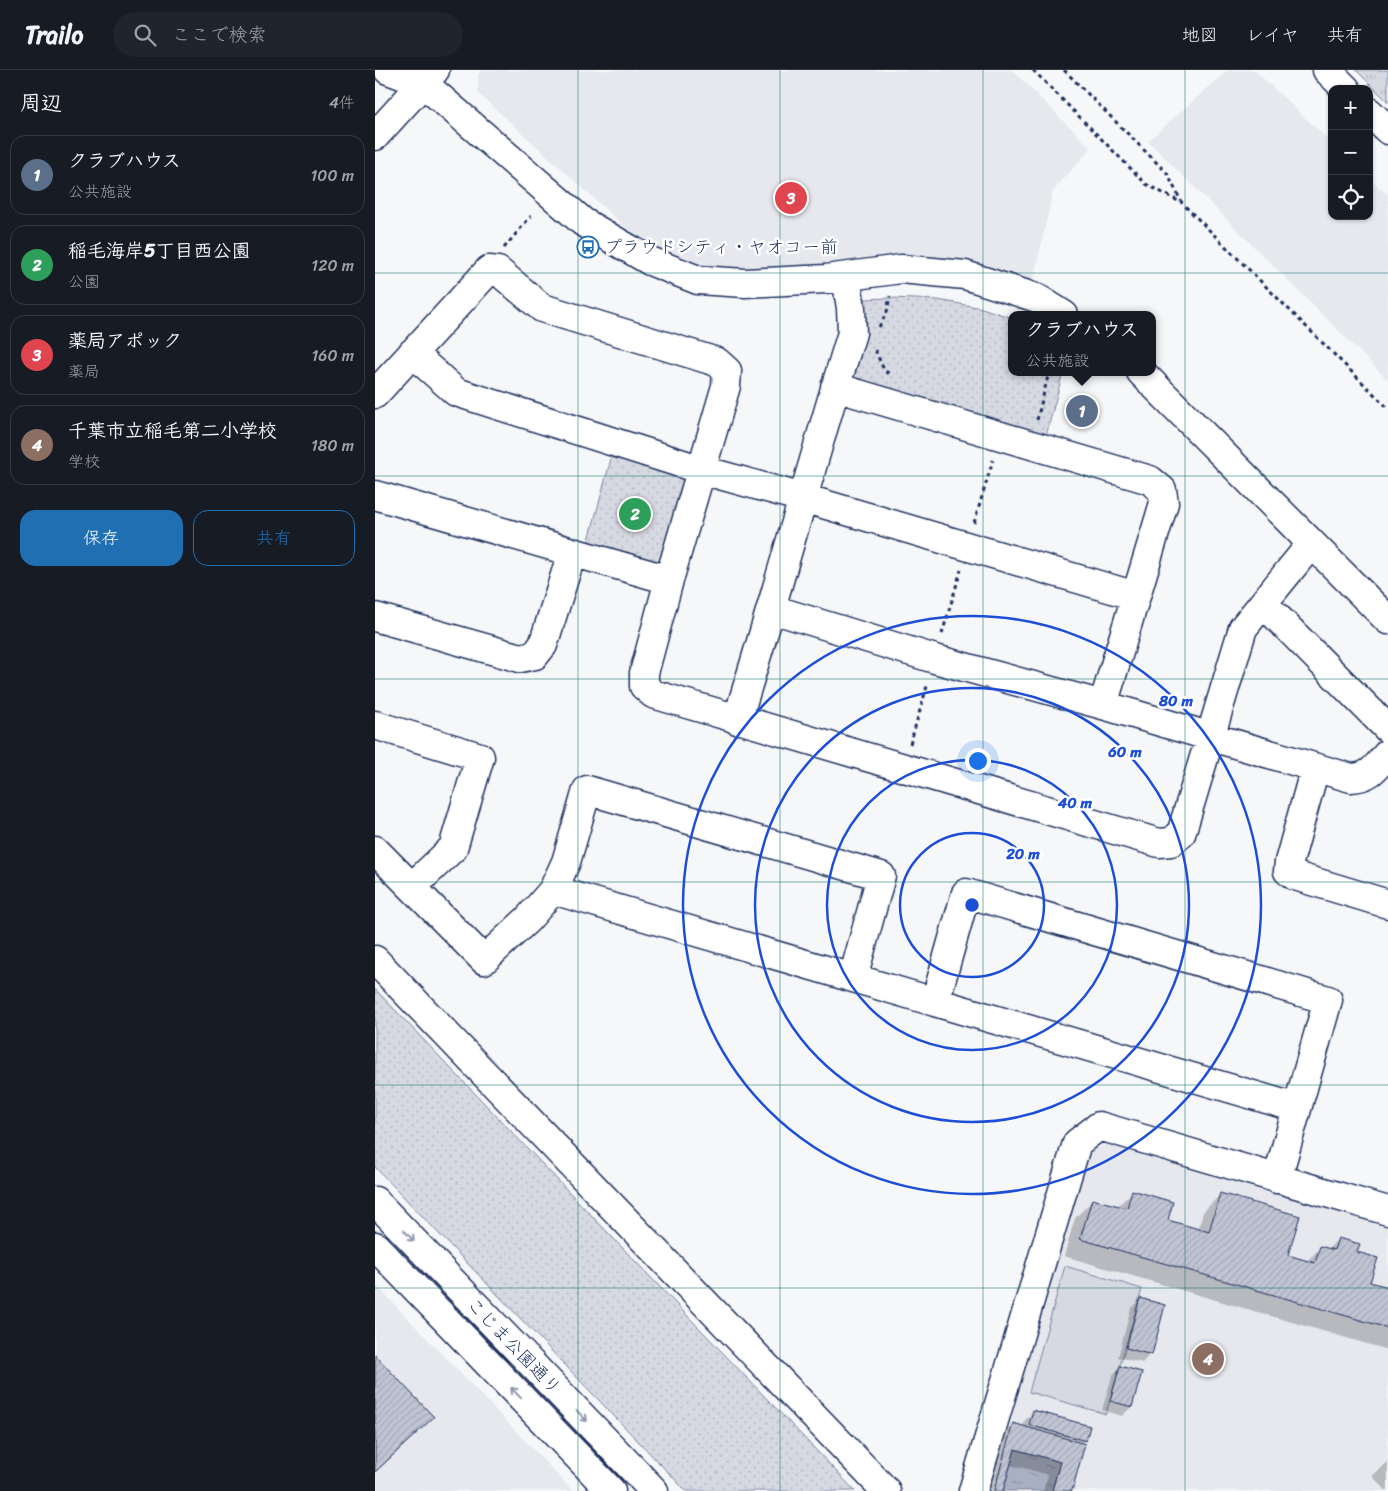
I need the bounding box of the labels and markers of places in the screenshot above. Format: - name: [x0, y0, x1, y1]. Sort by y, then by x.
- pin: 3: [775, 179, 807, 217]
- place label: プラウドシティ・ヤオコー前: [604, 231, 838, 263]
- bus stop icon: プラウドシティ・ヤオコー前: [576, 235, 600, 259]
- pin: 1: [1066, 392, 1098, 430]
- pin: 2: [619, 495, 651, 533]
- centre of rings: [963, 896, 981, 914]
- pin: 4: [1192, 1340, 1224, 1378]

